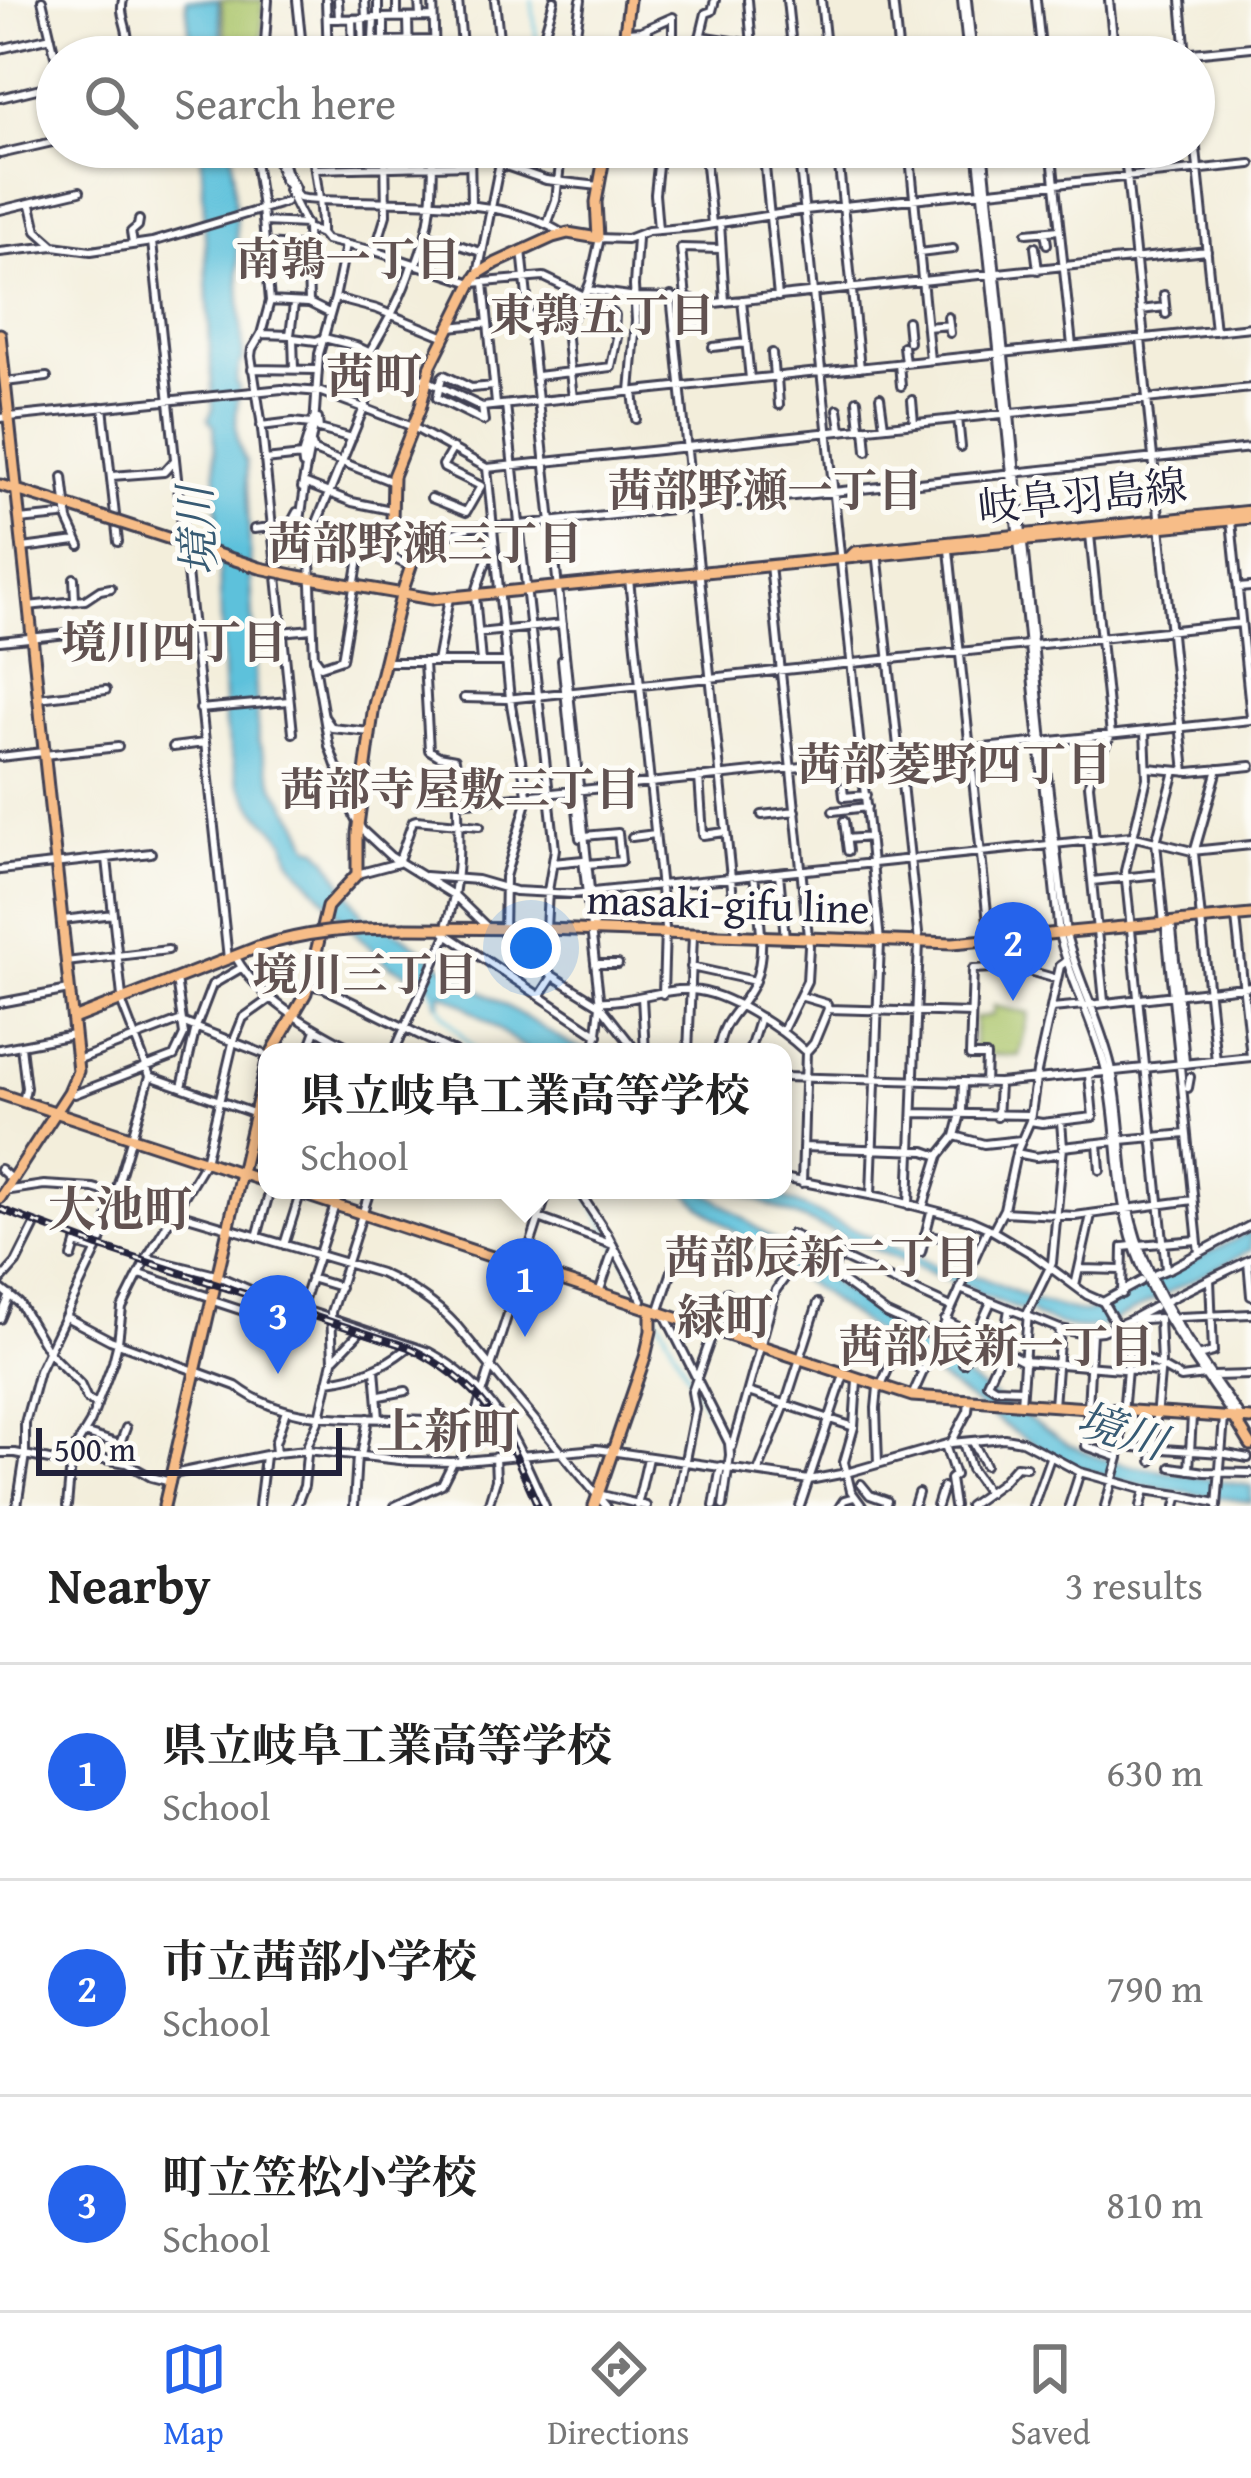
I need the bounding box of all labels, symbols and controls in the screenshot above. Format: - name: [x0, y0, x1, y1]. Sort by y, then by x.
- search box: [36, 36, 1215, 168]
- icon: search: [78, 69, 144, 135]
- text: Search here: [174, 70, 396, 135]
- district label: 南鶉一丁目: [235, 226, 461, 291]
- district label: 東鶉五丁目: [489, 282, 715, 347]
- district label: 茜町: [326, 340, 422, 411]
- street label: 岐阜羽島線: [974, 454, 1190, 536]
- district label: 茜部野瀬一丁目: [607, 457, 923, 522]
- water label: 境川: [161, 479, 231, 578]
- district label: 茜部野瀬三丁目: [267, 510, 583, 575]
- district label: 境川四丁目: [61, 609, 287, 674]
- district label: 茜部菱野四丁目: [796, 731, 1112, 796]
- district label: 茜部寺屋敷三丁目: [280, 756, 640, 821]
- street label: masaki-gifu line: [585, 868, 871, 938]
- pin: 2: [974, 902, 1052, 1001]
- your location: [501, 918, 561, 978]
- district label: 境川三丁目: [252, 941, 478, 1006]
- popup: [258, 1043, 792, 1199]
- text: 県立岐阜工業高等学校: [300, 1062, 750, 1127]
- text: School: [300, 1127, 408, 1184]
- district label: 大池町: [48, 1173, 192, 1244]
- district label: 茜部辰新二丁目: [664, 1224, 980, 1289]
- pin: 1: [486, 1238, 564, 1337]
- pin: 3: [239, 1275, 317, 1374]
- district label: 緑町: [677, 1281, 773, 1352]
- district label: 茜部辰新一丁目: [838, 1313, 1154, 1378]
- water label: 境川: [1069, 1385, 1180, 1476]
- district label: 上新町: [376, 1395, 520, 1466]
- scale bar: [36, 1422, 342, 1475]
- text: 500 m: [54, 1425, 136, 1473]
- text: Nearby: [48, 1547, 211, 1622]
- text: 3 results: [1065, 1556, 1203, 1613]
- text: 県立岐阜工業高等学校: [162, 1712, 612, 1777]
- text: 1: [77, 1743, 97, 1800]
- text: 630 m: [1106, 1743, 1203, 1800]
- text: School: [162, 1777, 270, 1834]
- text: 市立茜部小学校: [162, 1928, 477, 1993]
- text: 2: [77, 1959, 97, 2016]
- text: 790 m: [1106, 1959, 1203, 2016]
- text: School: [162, 1993, 270, 2050]
- text: 町立笠松小学校: [162, 2144, 477, 2209]
- text: 3: [77, 2175, 97, 2232]
- text: 810 m: [1106, 2175, 1203, 2232]
- text: School: [162, 2209, 270, 2266]
- tab: Map: [161, 2336, 227, 2456]
- tab: Directions: [548, 2336, 689, 2456]
- tab: Saved: [1011, 2336, 1090, 2456]

